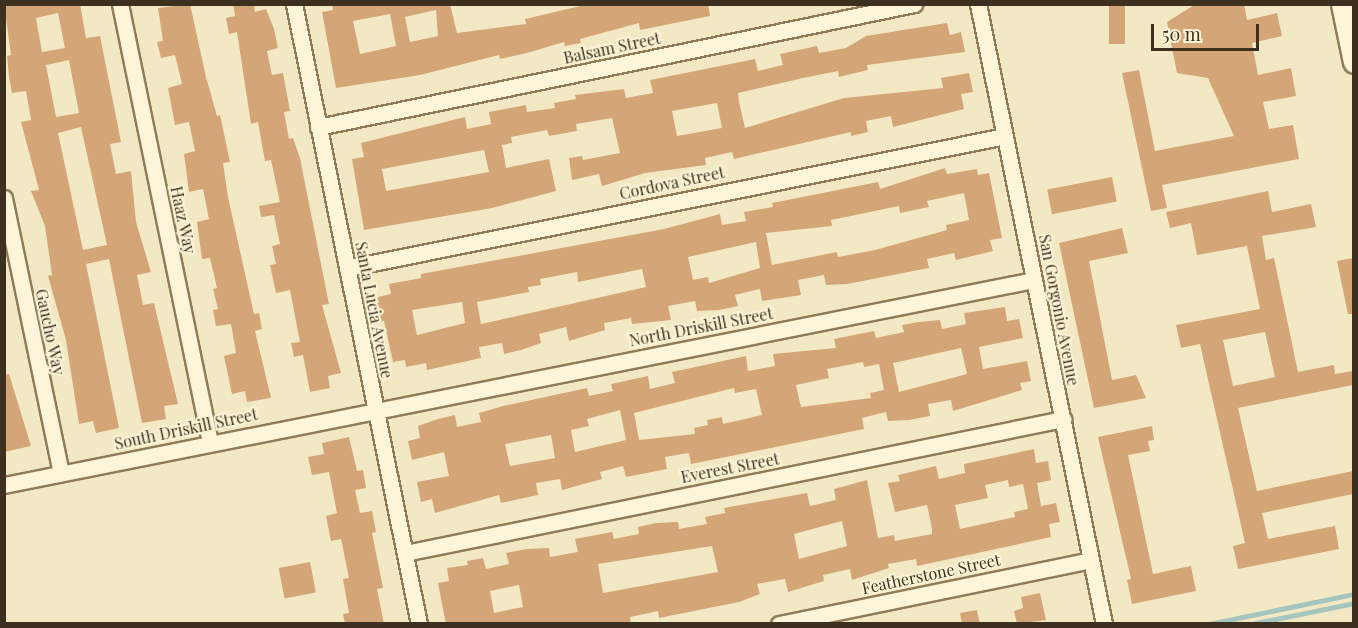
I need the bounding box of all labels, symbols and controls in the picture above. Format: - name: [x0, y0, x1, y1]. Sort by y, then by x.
- scale bar: [1154, 12, 1262, 50]
- text: 50 m: [1162, 22, 1201, 46]
- street label: Balsam Street: [562, 28, 662, 68]
- street label: Cordova Street: [618, 162, 726, 204]
- street label: Haaz Way: [166, 184, 200, 256]
- street label: San Gorgonio Avenue: [1035, 233, 1083, 387]
- street label: Santa Lucia Avenue: [351, 240, 397, 380]
- street label: Gaucho Way: [31, 287, 69, 377]
- street label: North Driskill Street: [627, 304, 775, 350]
- street label: South Driskill Street: [113, 404, 259, 454]
- street label: Everest Street: [679, 449, 781, 487]
- street label: Featherstone Street: [860, 550, 1002, 598]

